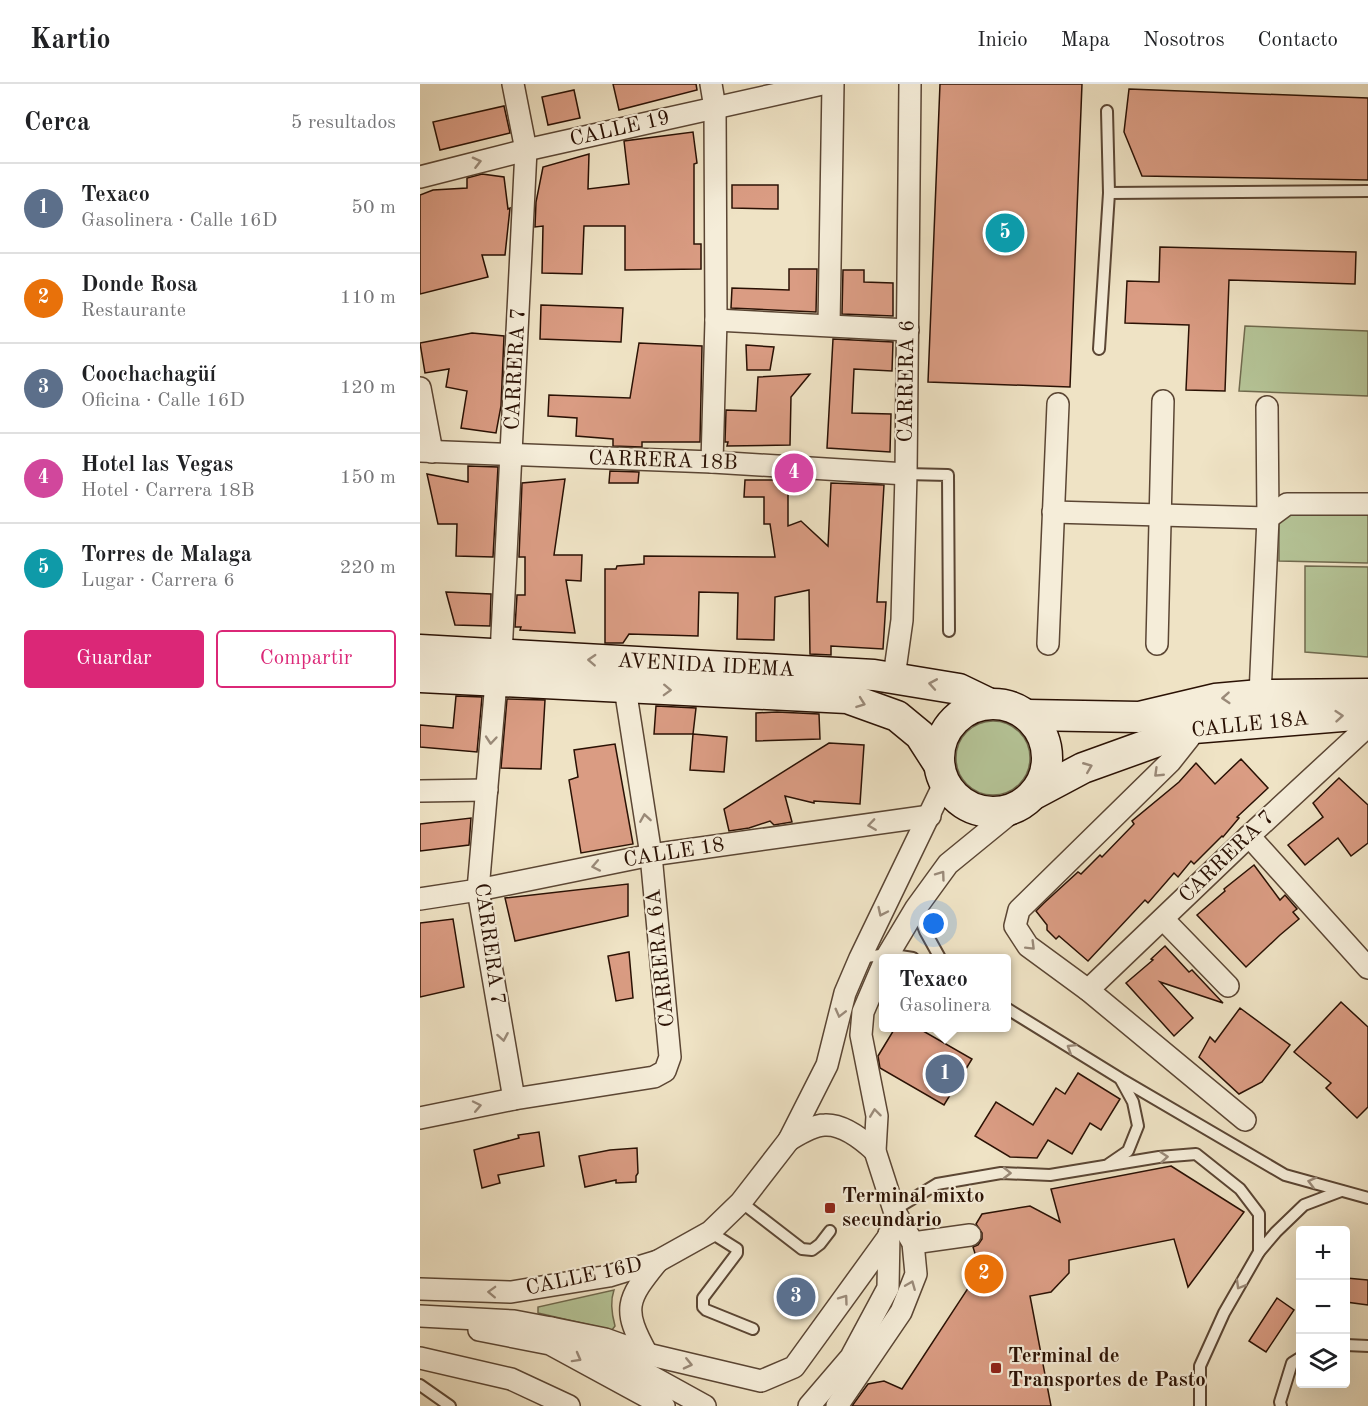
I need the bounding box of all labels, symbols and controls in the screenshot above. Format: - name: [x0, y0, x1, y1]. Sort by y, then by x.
- text: Kartio: [30, 27, 111, 55]
- text: Inicio: [977, 30, 1028, 51]
- text: Mapa: [1061, 30, 1110, 51]
- text: Nosotros: [1143, 30, 1225, 51]
- text: Contacto: [1258, 30, 1338, 51]
- street label: CALLE 19: [568, 107, 672, 151]
- text: Cerca: [24, 110, 90, 136]
- text: 5 resultados: [291, 113, 396, 133]
- one-way arrow: [472, 157, 482, 170]
- text: Texaco: [81, 184, 150, 206]
- text: 1: [38, 198, 49, 218]
- text: 50 m: [351, 198, 396, 218]
- pin: 5: [986, 210, 1024, 256]
- text: Gasolinera · Calle 16D: [81, 211, 277, 231]
- text: Donde Rosa: [81, 274, 198, 296]
- text: 2: [38, 288, 49, 308]
- text: 110 m: [340, 288, 396, 308]
- text: Restaurante: [81, 301, 186, 321]
- street label: CARRERA 7: [502, 307, 530, 431]
- street label: CARRERA 6: [895, 319, 919, 443]
- text: Coochachagüí: [81, 364, 216, 386]
- text: 3: [38, 378, 49, 398]
- text: 120 m: [340, 378, 396, 398]
- text: Oficina · Calle 16D: [81, 391, 245, 411]
- street label: CARRERA 18B: [588, 448, 738, 474]
- pin: 4: [774, 450, 814, 496]
- text: Hotel las Vegas: [81, 454, 233, 476]
- text: 4: [38, 468, 49, 488]
- text: 150 m: [340, 468, 396, 488]
- text: Hotel · Carrera 18B: [81, 481, 255, 501]
- text: Torres de Malaga: [81, 544, 252, 566]
- text: 5: [38, 558, 49, 578]
- text: 220 m: [340, 558, 396, 578]
- text: Lugar · Carrera 6: [81, 571, 235, 591]
- button: Guardar: [24, 630, 204, 688]
- button: Compartir: [216, 630, 396, 688]
- street label: AVENIDA IDEMA: [617, 651, 795, 681]
- one-way arrow: [588, 653, 597, 666]
- one-way arrow: [929, 678, 939, 691]
- one-way arrow: [663, 684, 672, 697]
- one-way arrow: [1221, 691, 1230, 704]
- one-way arrow: [855, 696, 866, 708]
- street label: CALLE 18A: [1190, 708, 1310, 742]
- one-way arrow: [1334, 710, 1343, 723]
- one-way arrow: [485, 735, 498, 744]
- one-way arrow: [1082, 762, 1093, 774]
- one-way arrow: [1155, 766, 1166, 777]
- street label: CARRERA 7: [1176, 807, 1278, 907]
- one-way arrow: [640, 813, 652, 823]
- one-way arrow: [867, 818, 876, 830]
- street label: CALLE 18: [622, 835, 726, 871]
- one-way arrow: [591, 859, 601, 872]
- one-way arrow: [934, 870, 945, 881]
- street label: CARRERA 7: [470, 882, 508, 1006]
- street label: CARRERA 6A: [643, 888, 679, 1028]
- one-way arrow: [877, 905, 889, 916]
- your location: [919, 909, 948, 938]
- one-way arrow: [1024, 939, 1034, 950]
- popup: [879, 954, 1011, 1032]
- text: Texaco: [899, 969, 968, 991]
- text: Gasolinera: [899, 996, 991, 1016]
- one-way arrow: [835, 1008, 848, 1018]
- one-way arrow: [496, 1032, 509, 1042]
- one-way arrow: [1067, 1044, 1077, 1056]
- pin: 1: [926, 1052, 964, 1096]
- one-way arrow: [472, 1101, 482, 1114]
- one-way arrow: [870, 1108, 882, 1117]
- one-way arrow: [1160, 1151, 1169, 1164]
- one-way arrow: [1003, 1167, 1012, 1180]
- one-way arrow: [1307, 1177, 1317, 1190]
- place label: Terminal mixto secundario: [842, 1186, 985, 1231]
- marker: Terminal mixto secundario: [823, 1201, 837, 1215]
- map controls: [1296, 1226, 1350, 1388]
- button: +: [1296, 1226, 1350, 1280]
- pin: 2: [964, 1252, 1004, 1296]
- street label: CALLE 16D: [524, 1254, 644, 1300]
- pin: 3: [776, 1274, 815, 1320]
- one-way arrow: [1236, 1279, 1247, 1289]
- one-way arrow: [904, 1280, 916, 1291]
- button: −: [1296, 1280, 1350, 1334]
- one-way arrow: [487, 1285, 496, 1298]
- one-way arrow: [836, 1294, 847, 1305]
- button: layers: [1296, 1334, 1350, 1388]
- place label: Terminal de Transportes de Pasto: [1008, 1346, 1206, 1391]
- one-way arrow: [571, 1351, 581, 1363]
- one-way arrow: [683, 1357, 693, 1370]
- marker: Terminal de Transportes de Pasto: [989, 1361, 1003, 1375]

